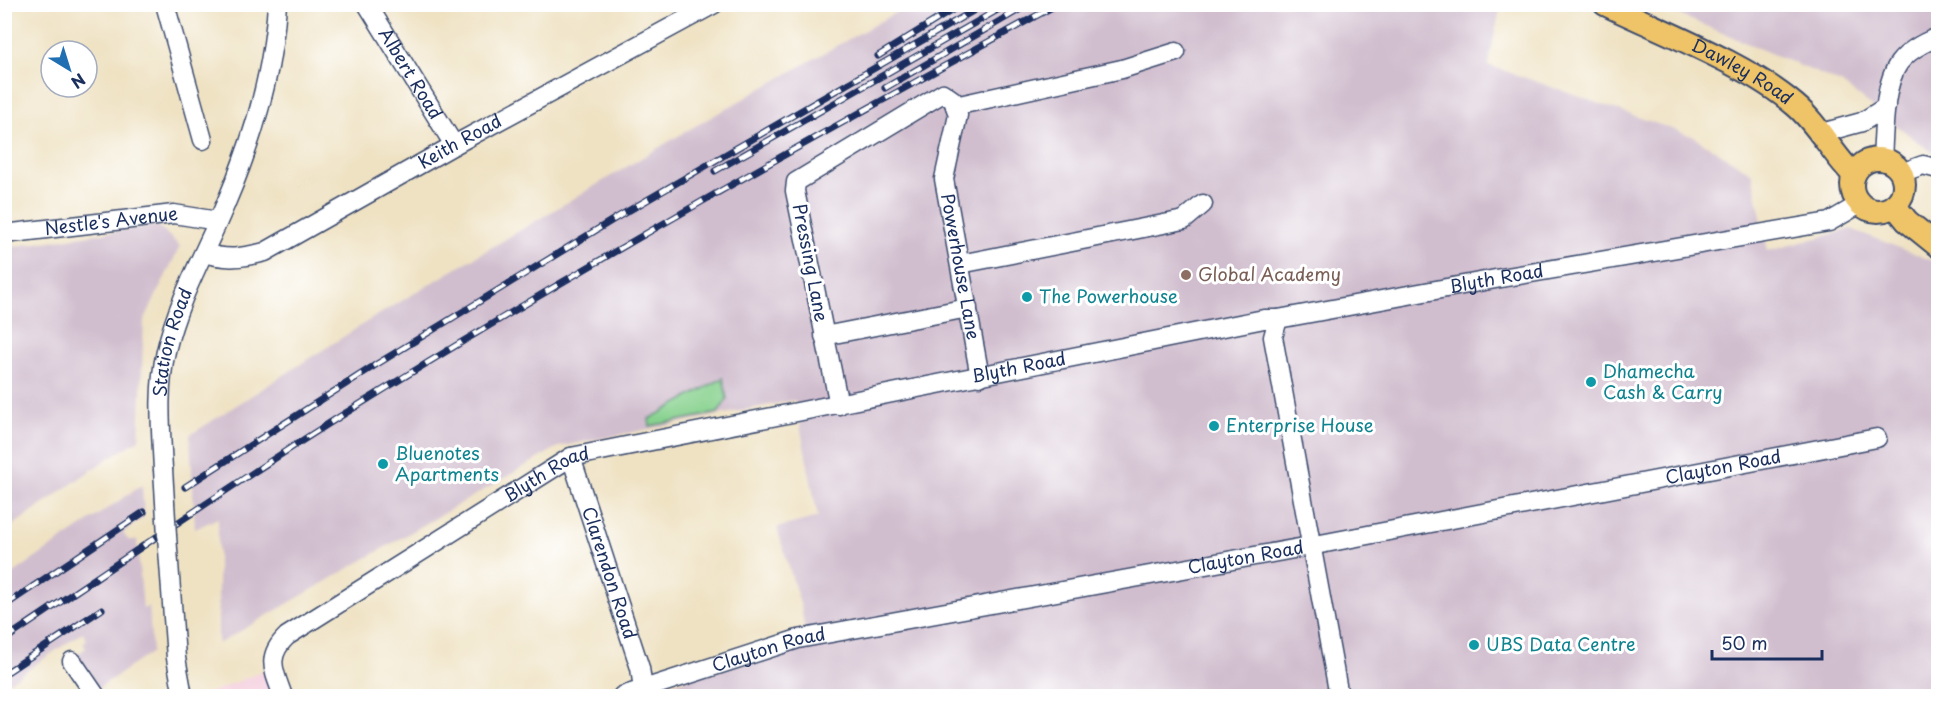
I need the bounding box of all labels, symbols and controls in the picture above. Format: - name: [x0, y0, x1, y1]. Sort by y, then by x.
- street label: Albert Road: [373, 22, 450, 124]
- street label: Dawley Road: [1687, 31, 1799, 111]
- north arrow: [39, 39, 99, 99]
- text: N: [66, 68, 91, 95]
- street label: Keith Road: [413, 107, 506, 175]
- street label: Powerhouse Lane: [935, 191, 988, 342]
- street label: Nestle's Avenue: [43, 199, 179, 241]
- street label: Pressing Lane: [787, 201, 836, 324]
- street label: Blyth Road: [1447, 256, 1545, 299]
- place label: Global Academy: [1198, 260, 1341, 287]
- marker: Global Academy: [1179, 268, 1193, 282]
- place label: The Powerhouse: [1039, 282, 1178, 309]
- street label: Station Road: [145, 283, 198, 398]
- marker: The Powerhouse: [1020, 290, 1034, 304]
- street label: Blyth Road: [969, 344, 1068, 389]
- place label: Dhamecha Cash & Carry: [1603, 357, 1723, 405]
- marker: Dhamecha Cash & Carry: [1584, 375, 1598, 389]
- place label: Enterprise House: [1226, 411, 1374, 438]
- marker: Enterprise House: [1207, 419, 1221, 433]
- place label: Bluenotes Apartments: [395, 439, 499, 487]
- street label: Blyth Road: [498, 439, 591, 508]
- street label: Clayton Road: [1663, 442, 1783, 490]
- marker: Bluenotes Apartments: [376, 457, 390, 471]
- street label: Clarendon Road: [576, 503, 645, 642]
- street label: Clayton Road: [1185, 532, 1306, 580]
- street label: Clayton Road: [708, 619, 827, 678]
- scale bar: [1712, 623, 1822, 661]
- text: 50 m: [1721, 629, 1768, 656]
- place label: UBS Data Centre: [1486, 630, 1636, 657]
- marker: UBS Data Centre: [1467, 638, 1481, 652]

